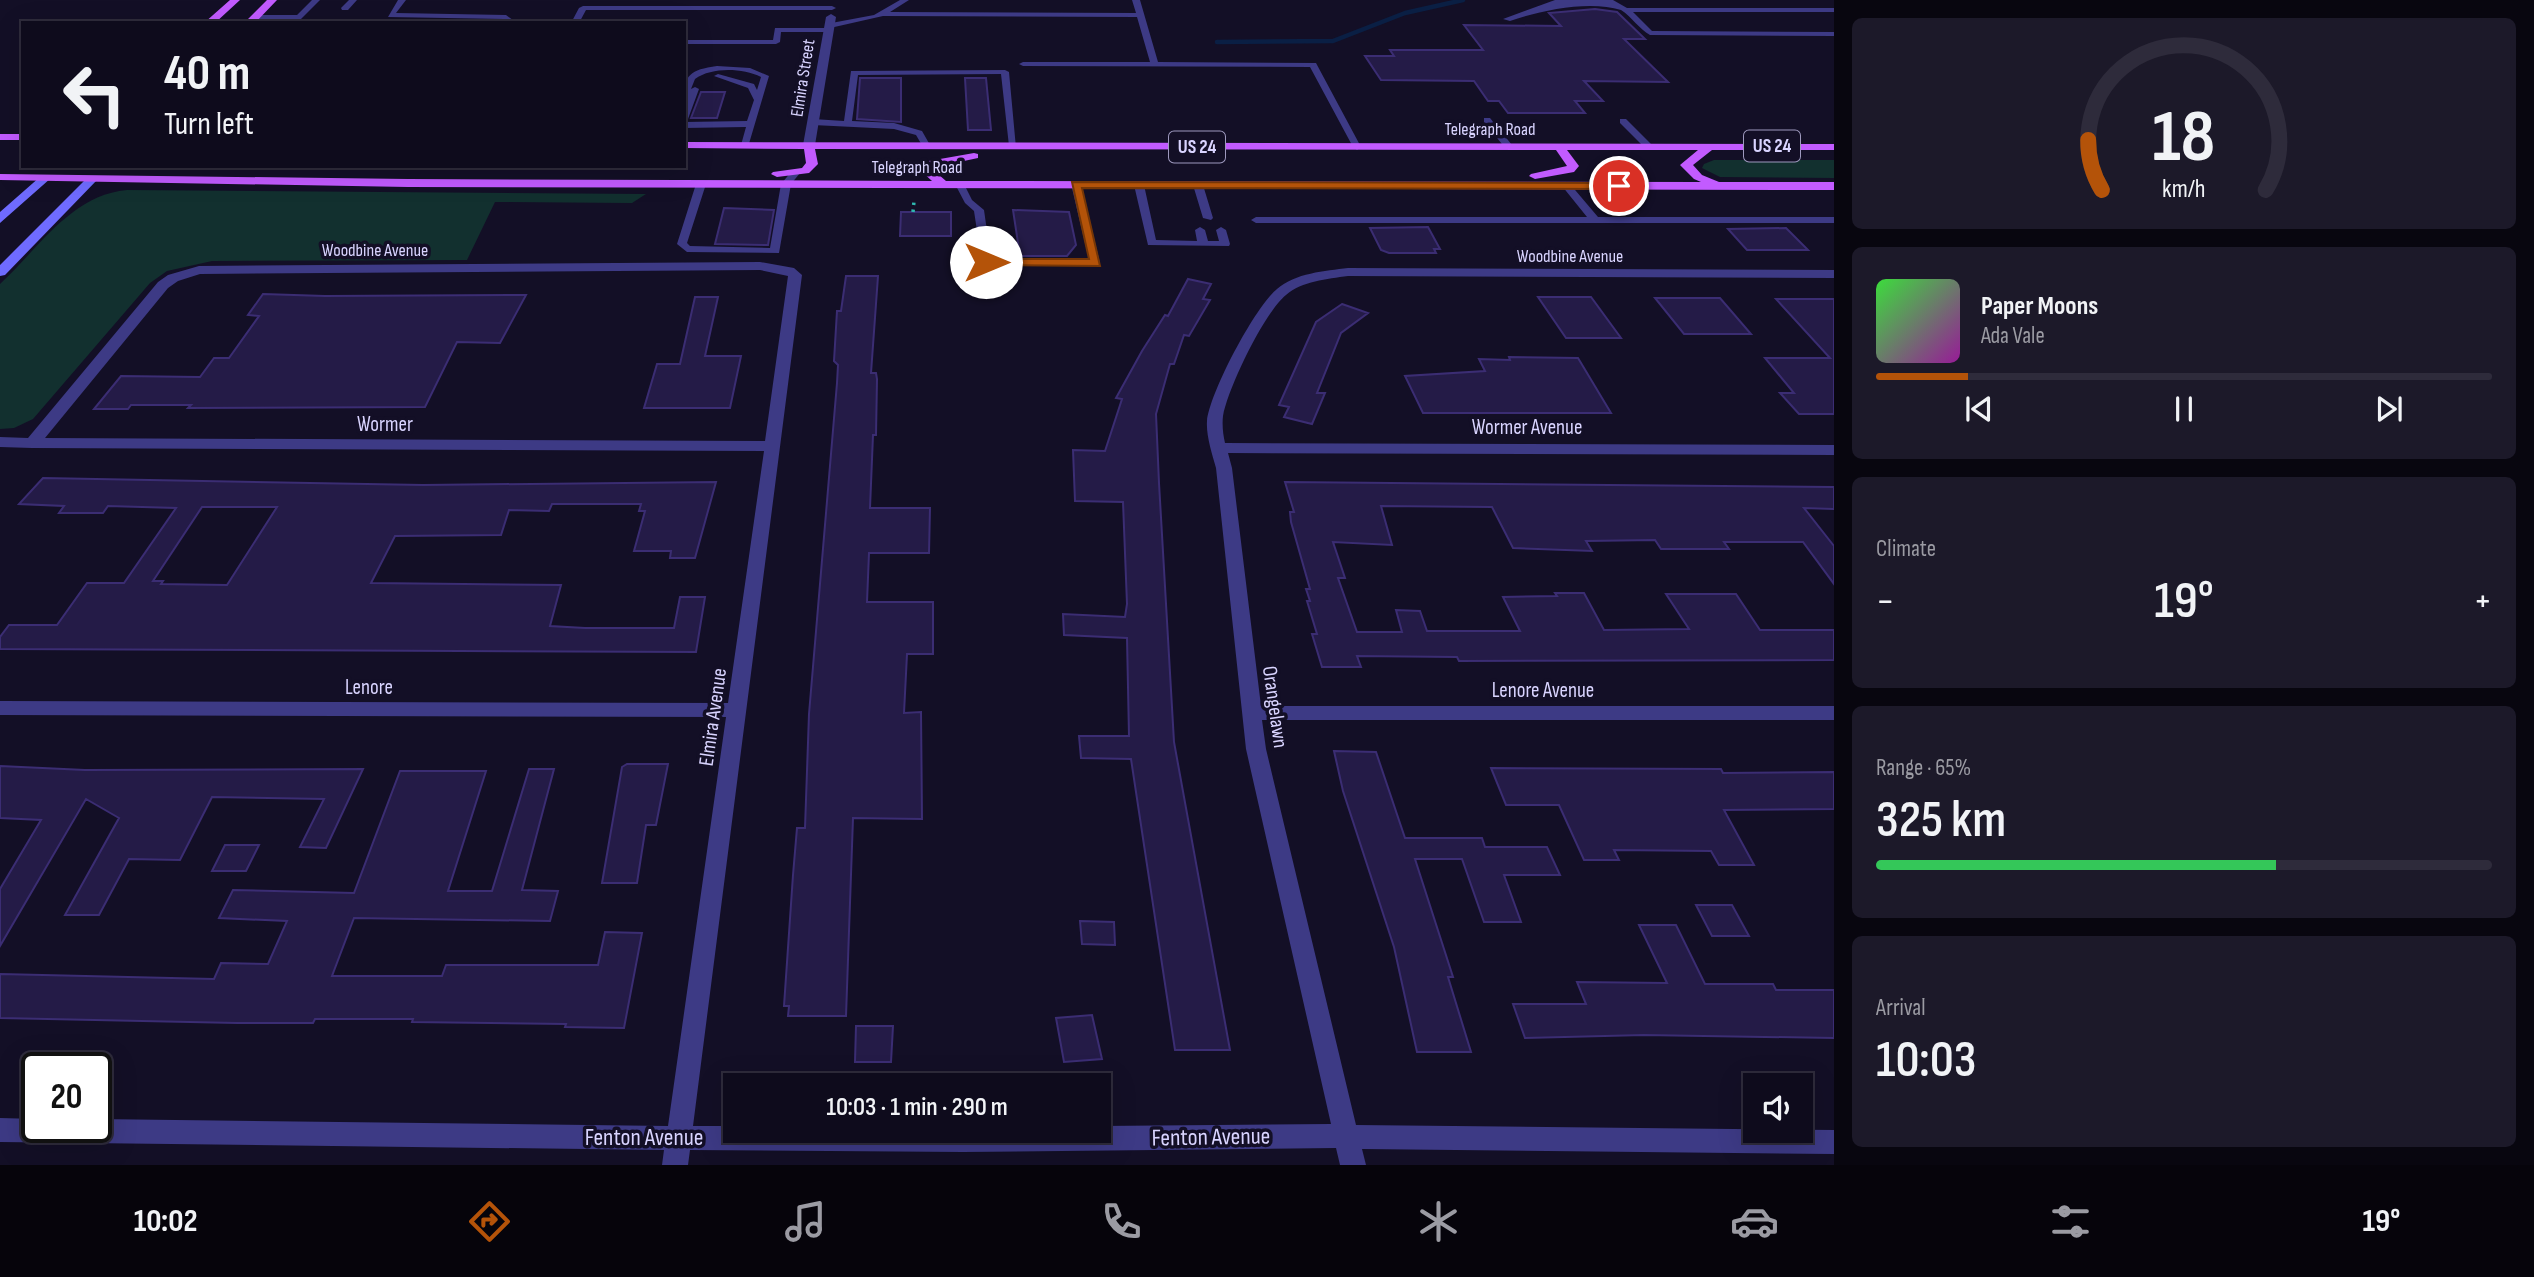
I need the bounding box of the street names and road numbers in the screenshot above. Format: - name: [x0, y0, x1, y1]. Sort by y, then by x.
- street label: Elmira Street: [787, 37, 820, 118]
- street label: Telegraph Road: [1445, 119, 1535, 140]
- road number: US 24: [1744, 130, 1800, 162]
- road number: US 24: [1169, 132, 1225, 162]
- street label: Telegraph Road: [872, 157, 962, 178]
- street label: Woodbine Avenue: [322, 240, 428, 261]
- street label: Woodbine Avenue: [1517, 246, 1623, 267]
- street label: Wormer: [357, 412, 413, 437]
- street label: Wormer Avenue: [1472, 415, 1582, 440]
- street label: Orangelawn: [1257, 664, 1293, 750]
- street label: Elmira Avenue: [694, 667, 732, 767]
- street label: Lenore: [345, 675, 393, 700]
- street label: Lenore Avenue: [1492, 678, 1594, 703]
- street label: Fenton Avenue: [1151, 1121, 1271, 1153]
- street label: Fenton Avenue: [585, 1123, 703, 1152]

